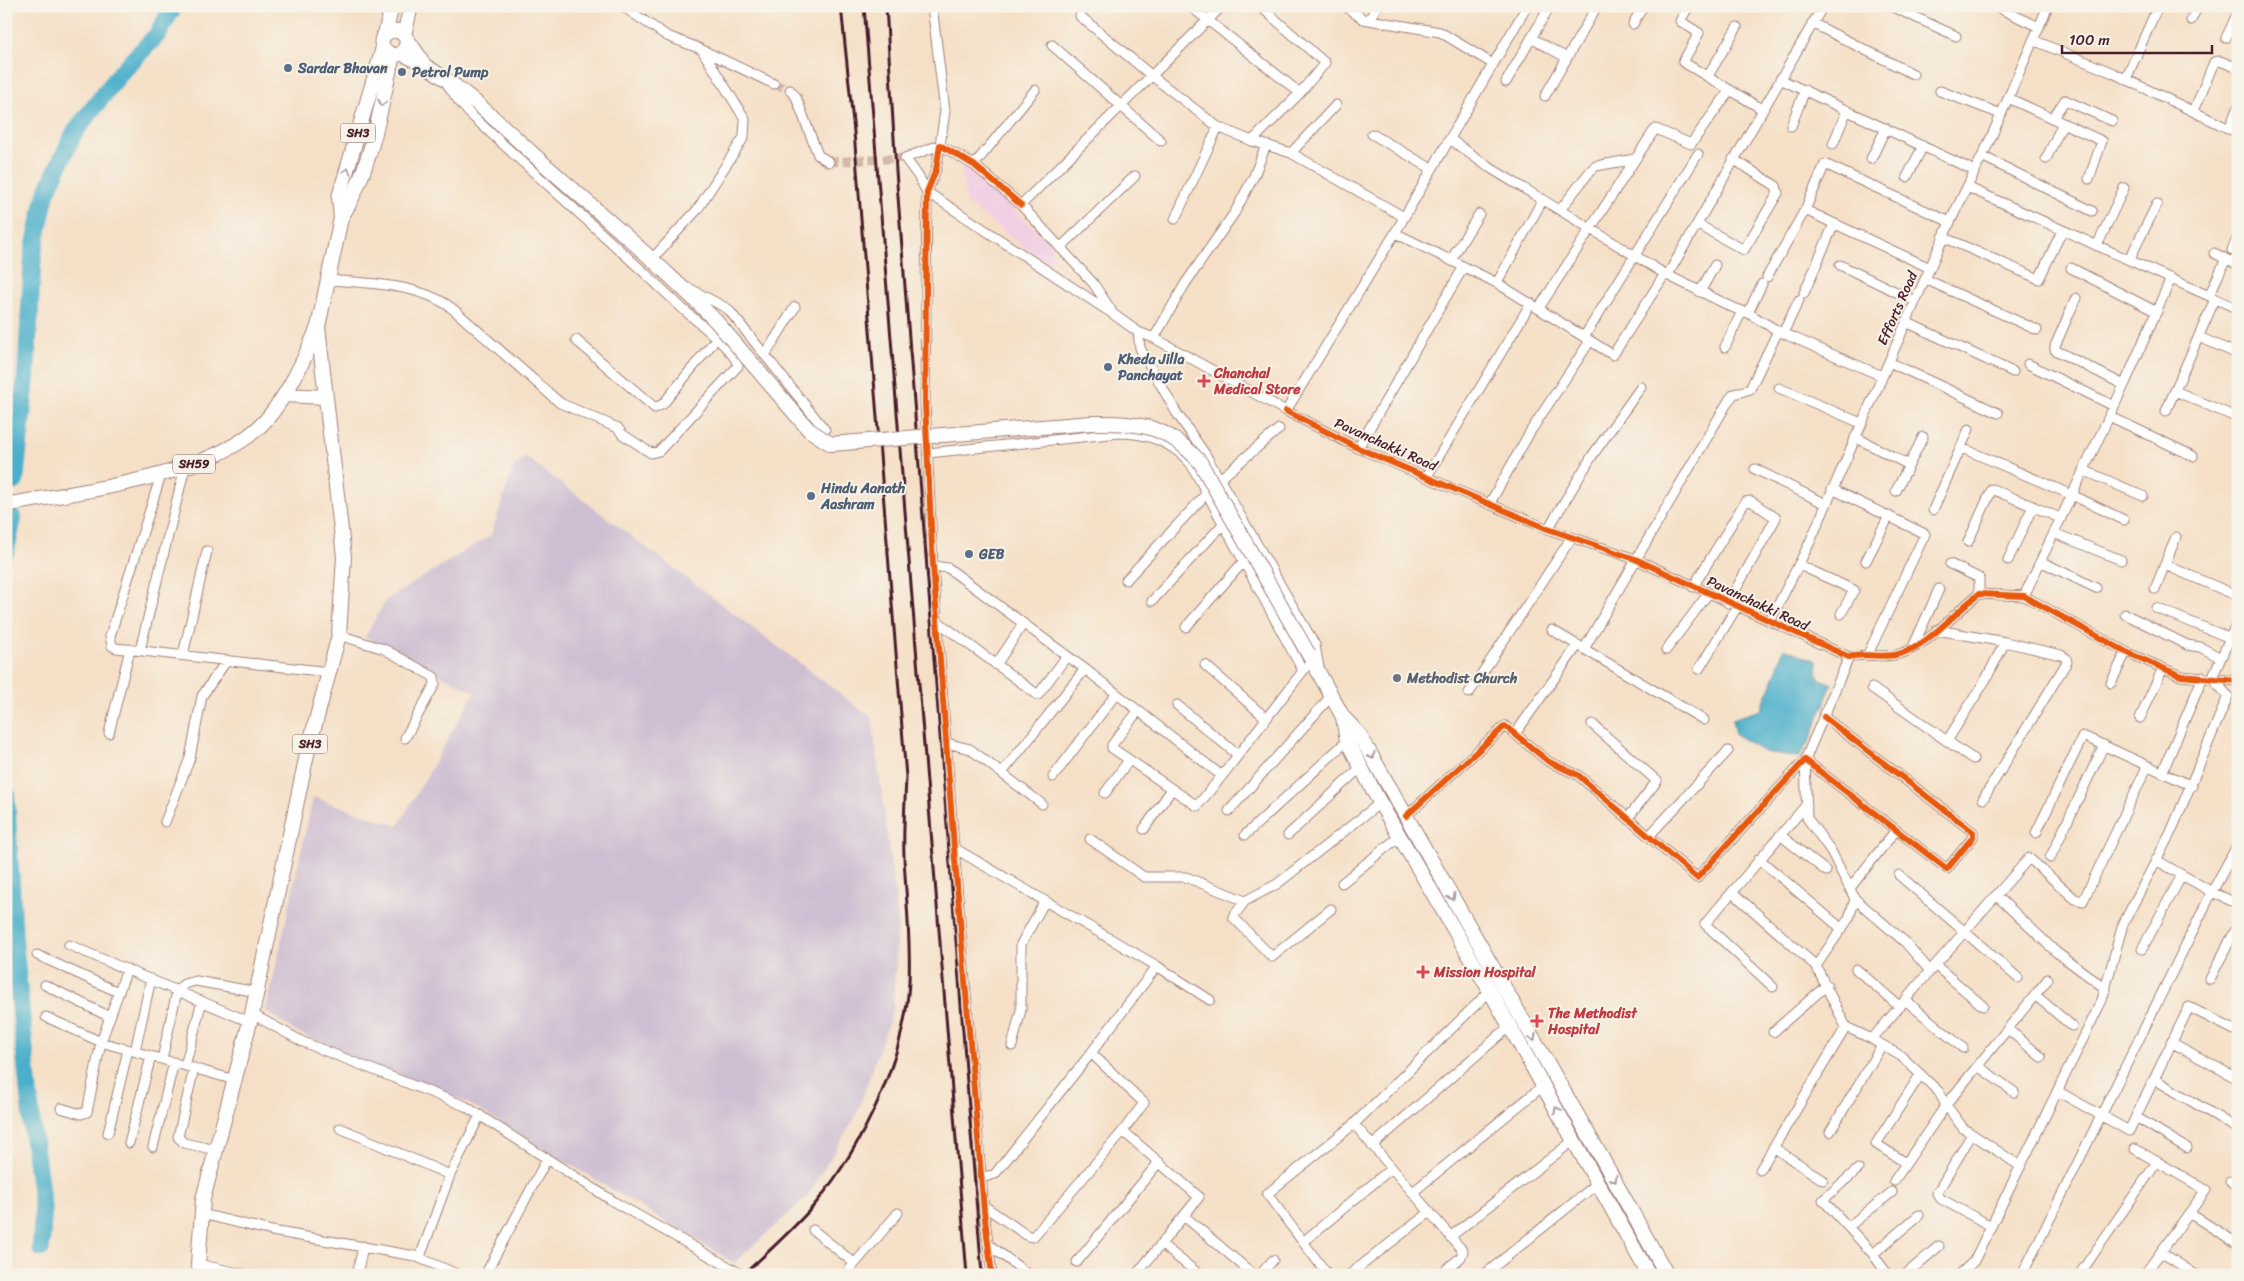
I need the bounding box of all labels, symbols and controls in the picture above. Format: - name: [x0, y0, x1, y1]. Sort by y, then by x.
- scale bar: [2062, 22, 2212, 54]
- text: 100 m: [2069, 27, 2110, 53]
- place label: Sardar Bhavan: [297, 56, 388, 81]
- place label: Petrol Pump: [412, 60, 489, 85]
- marker: Sardar Bhavan: [282, 62, 294, 74]
- marker: Petrol Pump: [396, 66, 408, 78]
- one-way arrow: [377, 98, 388, 107]
- road number: SH3: [340, 124, 376, 142]
- one-way arrow: [341, 167, 351, 175]
- street label: Efforts Road: [1870, 266, 1926, 349]
- place label: Kheda Jilla Panchayat: [1117, 347, 1185, 388]
- marker: Kheda Jilla Panchayat: [1102, 361, 1114, 373]
- place label: Chanchal Medical Store: [1213, 361, 1301, 402]
- marker: Chanchal Medical Store: [1198, 375, 1210, 387]
- street label: Pavanchakki Road: [1330, 411, 1443, 479]
- road number: SH59: [173, 454, 215, 474]
- place label: Hindu Aanath Aashram: [820, 476, 906, 517]
- marker: Hindu Aanath Aashram: [805, 490, 817, 502]
- place label: GEB: [978, 542, 1004, 567]
- marker: GEB: [963, 548, 975, 560]
- street label: Pavanchakki Road: [1702, 569, 1815, 639]
- place label: Methodist Church: [1406, 666, 1518, 691]
- marker: Methodist Church: [1391, 672, 1403, 684]
- road number: SH3: [292, 734, 328, 754]
- one-way arrow: [1365, 751, 1375, 760]
- one-way arrow: [1446, 892, 1456, 901]
- place label: Mission Hospital: [1433, 960, 1537, 985]
- marker: Mission Hospital: [1416, 965, 1430, 979]
- place label: The Methodist Hospital: [1547, 1001, 1638, 1042]
- marker: The Methodist Hospital: [1530, 1014, 1544, 1028]
- one-way arrow: [1527, 1033, 1537, 1042]
- one-way arrow: [1553, 1107, 1563, 1116]
- one-way arrow: [1608, 1174, 1618, 1183]

